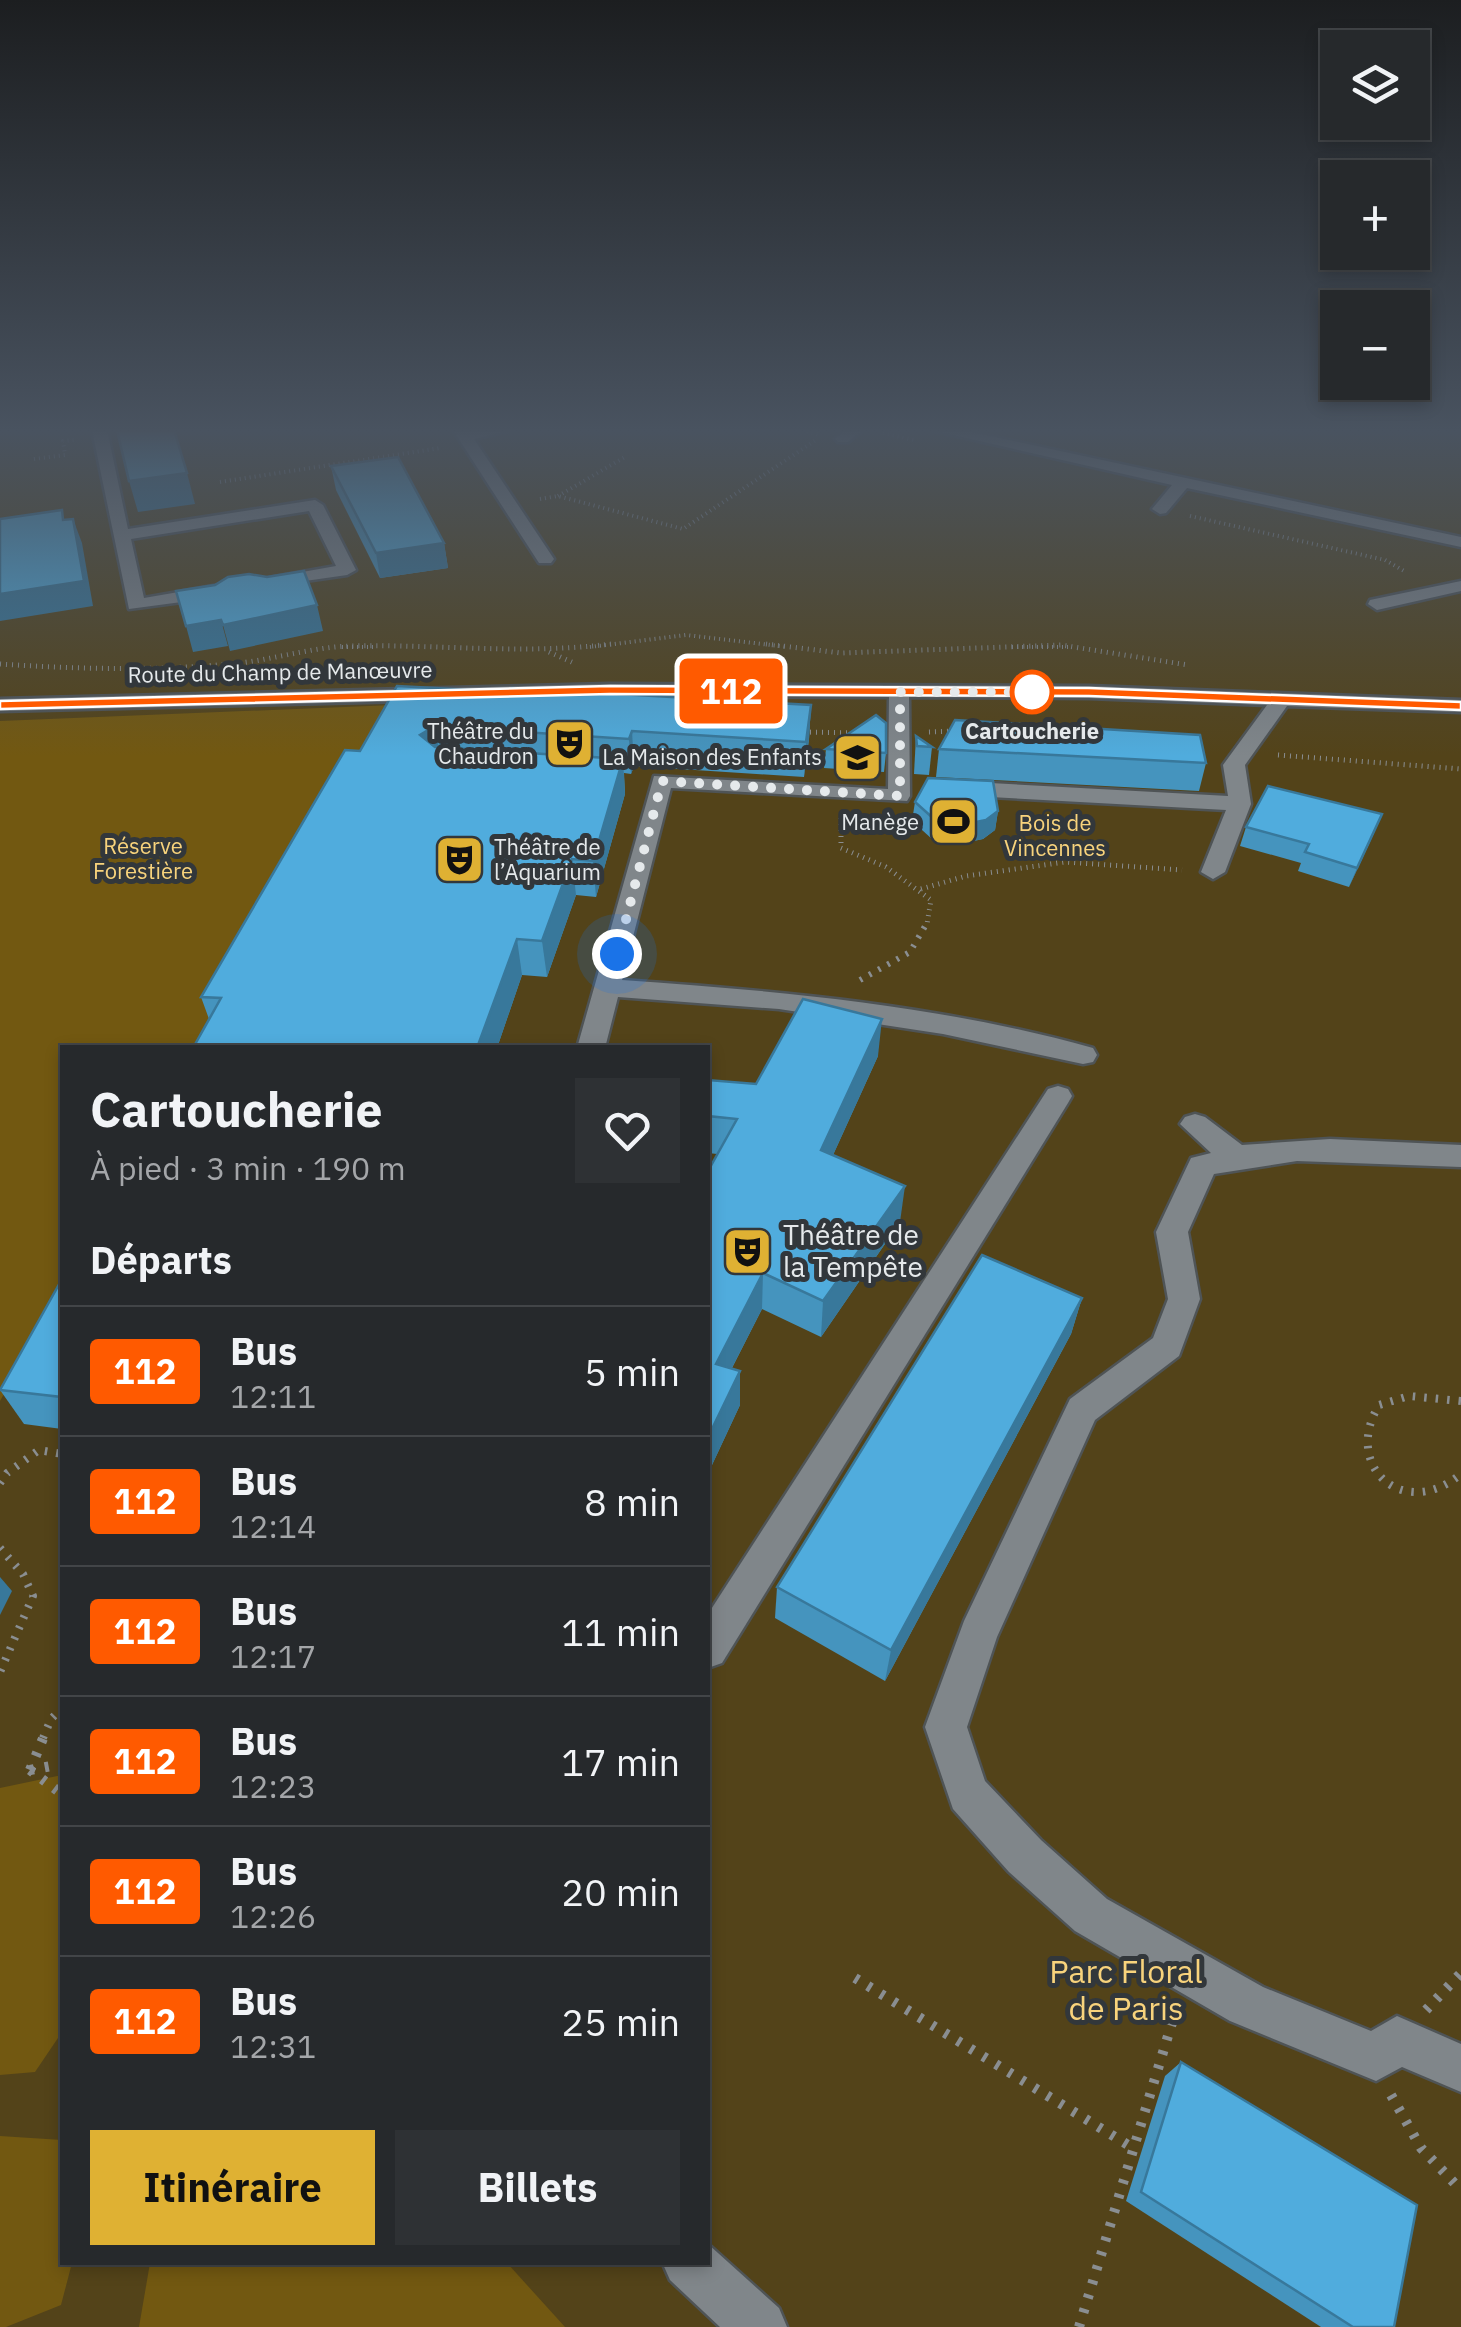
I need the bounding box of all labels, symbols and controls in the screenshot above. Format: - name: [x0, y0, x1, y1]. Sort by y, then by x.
- map controls: [1320, 30, 1430, 400]
- button: layers: [1320, 30, 1430, 140]
- button: +: [1320, 160, 1430, 270]
- button: −: [1320, 290, 1430, 400]
- street label: Route du Champ de Manœuvre: [127, 654, 433, 689]
- line badge: 112: [674, 658, 788, 724]
- text: 112: [699, 668, 763, 714]
- marker: Cartoucherie: [1011, 671, 1053, 713]
- place label: Théâtre du Chaudron: [427, 716, 534, 770]
- place label: Cartoucherie: [965, 716, 1099, 745]
- theatre icon: Théâtre du Chaudron: [543, 718, 595, 770]
- school or university icon: La Maison des Enfants: [831, 731, 883, 783]
- place label: La Maison des Enfants: [602, 742, 822, 771]
- sports icon: Manège: [928, 796, 980, 848]
- place label: Manège: [841, 807, 919, 836]
- park label: Bois de Vincennes: [1004, 808, 1106, 862]
- park label: Réserve Forestière: [93, 831, 193, 885]
- place label: Théâtre de l’Aquarium: [494, 832, 601, 886]
- theatre icon: Théâtre de l’Aquarium: [433, 834, 485, 886]
- your location: [592, 929, 642, 979]
- text: Cartoucherie: [90, 1078, 383, 1140]
- button: heart: [575, 1078, 680, 1183]
- text: À pied · 3 min · 190 m: [90, 1147, 406, 1189]
- place label: Théâtre de la Tempête: [783, 1216, 923, 1285]
- theatre icon: Théâtre de la Tempête: [722, 1225, 774, 1277]
- text: Départs: [90, 1235, 232, 1284]
- text: Bus: [230, 1326, 297, 1375]
- text: 5 min: [584, 1347, 680, 1396]
- text: 112: [113, 1348, 177, 1394]
- text: 12:11: [230, 1375, 316, 1417]
- text: Bus: [230, 1456, 297, 1505]
- text: 8 min: [584, 1477, 680, 1526]
- text: 112: [113, 1478, 177, 1524]
- text: 12:14: [230, 1505, 316, 1547]
- text: Bus: [230, 1586, 297, 1635]
- text: 11 min: [561, 1607, 680, 1656]
- text: 112: [113, 1608, 177, 1654]
- text: 12:17: [230, 1635, 316, 1677]
- text: Bus: [230, 1716, 297, 1765]
- text: 17 min: [561, 1737, 680, 1786]
- text: 112: [113, 1738, 177, 1784]
- text: 12:23: [230, 1765, 316, 1807]
- text: Bus: [230, 1846, 297, 1895]
- text: 20 min: [561, 1867, 680, 1916]
- text: 112: [113, 1868, 177, 1914]
- text: 12:26: [230, 1895, 316, 1937]
- park label: Parc Floral de Paris: [1049, 1950, 1203, 2029]
- text: Bus: [230, 1976, 297, 2025]
- text: 25 min: [561, 1997, 680, 2046]
- text: 112: [113, 1998, 177, 2044]
- text: 12:31: [230, 2025, 316, 2067]
- button: Itinéraire: [90, 2130, 375, 2245]
- button: Billets: [395, 2130, 680, 2245]

